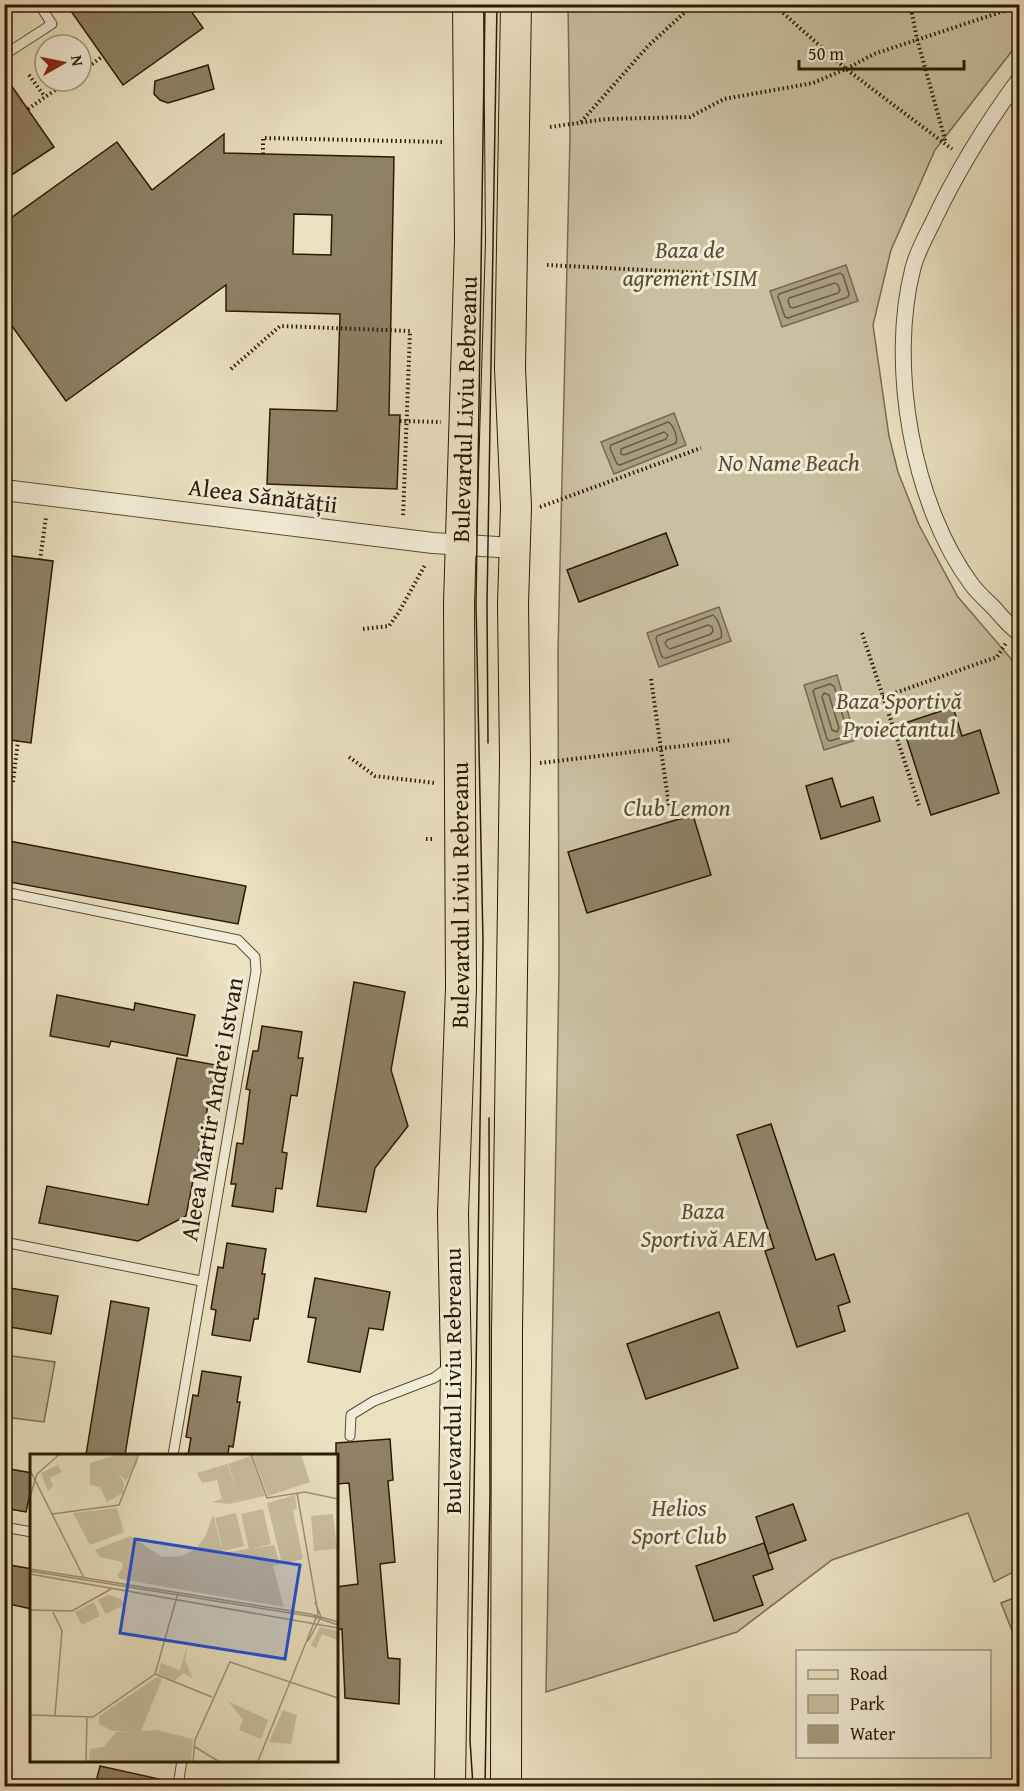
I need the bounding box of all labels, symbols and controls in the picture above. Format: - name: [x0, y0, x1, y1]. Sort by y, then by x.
- north arrow: [33, 33, 93, 93]
- scale bar: [799, 33, 964, 71]
- text: 50 m: [808, 40, 844, 67]
- text: N: [65, 53, 91, 68]
- park label: Baza de agrement ISIM: [623, 232, 758, 295]
- street label: Bulevardul Liviu Rebreanu: [443, 276, 486, 543]
- park label: No Name Beach: [717, 445, 860, 480]
- street label: Aleea Sănătății: [186, 469, 340, 522]
- park label: Baza Sportivă Proiectantul: [835, 683, 962, 746]
- street label: Bulevardul Liviu Rebreanu: [442, 762, 478, 1029]
- park label: Club Lemon: [623, 790, 731, 825]
- street label: Aleea Martir Andrei Istvan: [171, 974, 252, 1243]
- park label: Baza Sportivă AEM: [640, 1193, 767, 1256]
- street label: Bulevardul Liviu Rebreanu: [435, 1248, 470, 1514]
- inset map: [30, 1454, 338, 1761]
- park label: Helios Sport Club: [631, 1490, 727, 1553]
- legend: [796, 1650, 991, 1758]
- text: Road: [850, 1660, 888, 1687]
- text: Park: [850, 1690, 886, 1717]
- text: Water: [850, 1720, 896, 1747]

